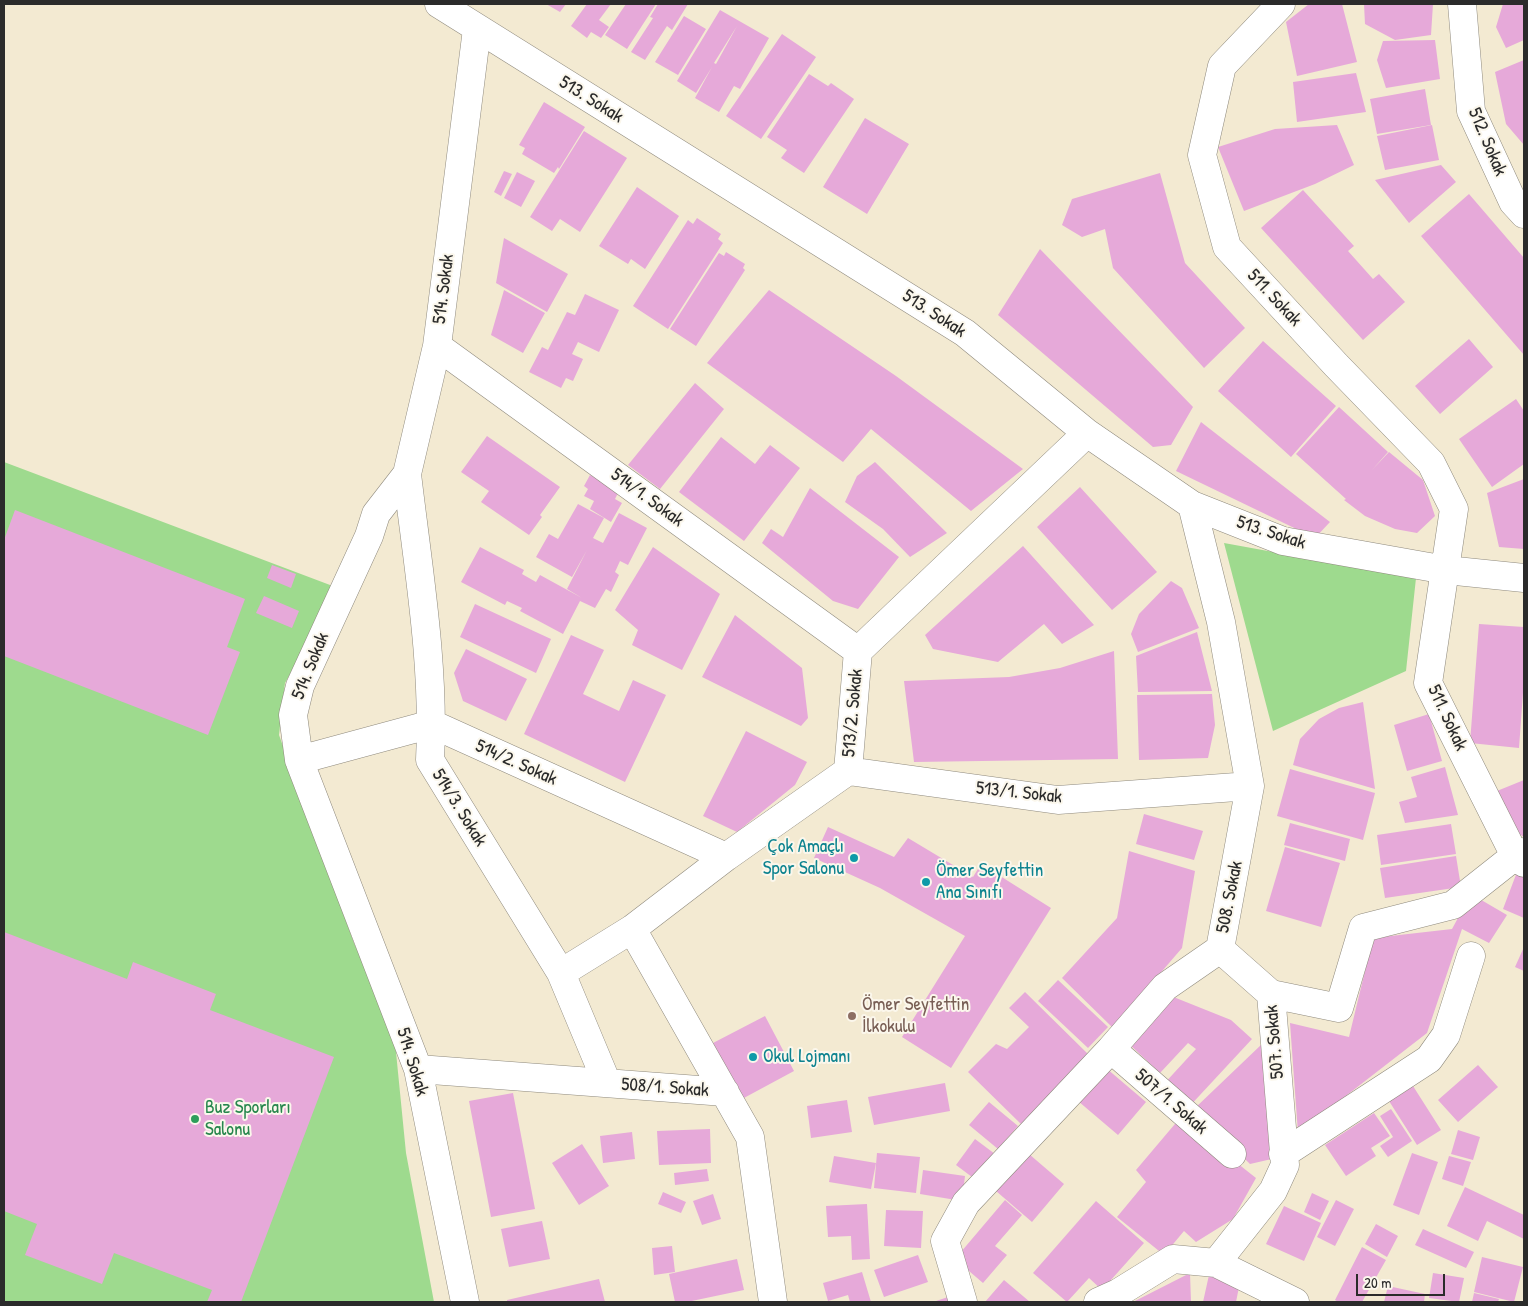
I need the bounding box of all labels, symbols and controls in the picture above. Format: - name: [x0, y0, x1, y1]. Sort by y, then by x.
- street label: 513. Sokak: [555, 71, 627, 129]
- street label: 512. Sokak: [1462, 104, 1512, 180]
- street label: 514. Sokak: [428, 253, 460, 325]
- street label: 511. Sokak: [1242, 265, 1306, 331]
- street label: 513. Sokak: [898, 285, 970, 343]
- street label: 514/1. Sokak: [606, 464, 688, 532]
- street label: 513. Sokak: [1233, 511, 1309, 555]
- street label: 514. Sokak: [287, 629, 335, 703]
- street label: 513/2. Sokak: [838, 668, 868, 758]
- street label: 511. Sokak: [1422, 682, 1472, 754]
- street label: 514/2. Sokak: [472, 735, 560, 791]
- street label: 514/3. Sokak: [426, 765, 492, 851]
- street label: 513/1. Sokak: [975, 777, 1063, 809]
- place label: Çok Amaçlı Spor Salonu: [763, 836, 844, 880]
- marker: Çok Amaçlı Spor Salonu: [848, 852, 860, 864]
- street label: 508. Sokak: [1212, 859, 1248, 935]
- place label: Ömer Seyfettin Ana Sınıfı: [936, 860, 1043, 904]
- marker: Ömer Seyfettin Ana Sınıfı: [920, 876, 932, 888]
- place label: Ömer Seyfettin İlkokulu: [862, 994, 969, 1038]
- street label: 507. Sokak: [1260, 1004, 1290, 1080]
- marker: Ömer Seyfettin İlkokulu: [846, 1010, 858, 1022]
- street label: 514. Sokak: [391, 1025, 433, 1099]
- place label: Okul Lojmanı: [763, 1046, 851, 1068]
- marker: Okul Lojmanı: [747, 1051, 759, 1063]
- street label: 507/1. Sokak: [1130, 1064, 1212, 1140]
- street label: 508/1. Sokak: [620, 1074, 710, 1102]
- place label: Buz Sporları Salonu: [205, 1097, 291, 1141]
- marker: Buz Sporları Salonu: [189, 1113, 201, 1125]
- scale bar: [1358, 1264, 1447, 1296]
- text: 20 m: [1364, 1272, 1391, 1293]

